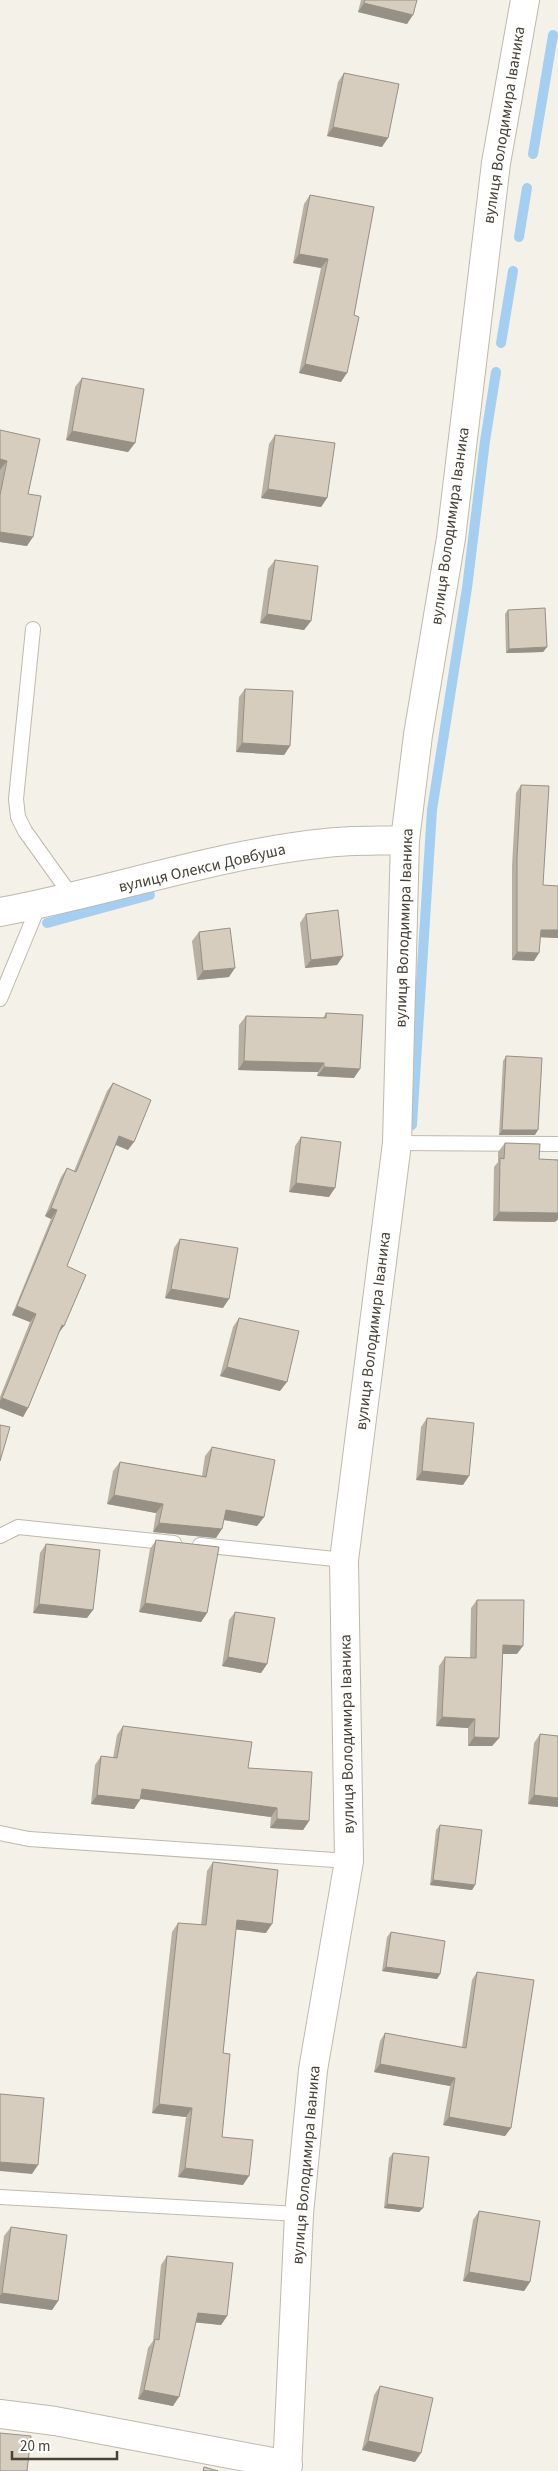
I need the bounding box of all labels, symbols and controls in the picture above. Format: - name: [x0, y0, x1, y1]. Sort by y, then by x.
- street label: вулиця Володимира Іваника: [478, 25, 530, 225]
- street label: вулиця Володимира Іваника: [425, 426, 475, 626]
- street label: вулиця Володимира Іваника: [390, 828, 418, 1028]
- street label: вулиця Олекси Довбуша: [116, 838, 288, 898]
- street label: вулиця Володимира Іваника: [350, 1231, 396, 1431]
- street label: вулиця Володимира Іваника: [334, 1634, 360, 1834]
- street label: вулиця Володимира Іваника: [286, 2065, 326, 2265]
- scale bar: [12, 2428, 118, 2460]
- text: 20 m: [20, 2436, 50, 2457]

